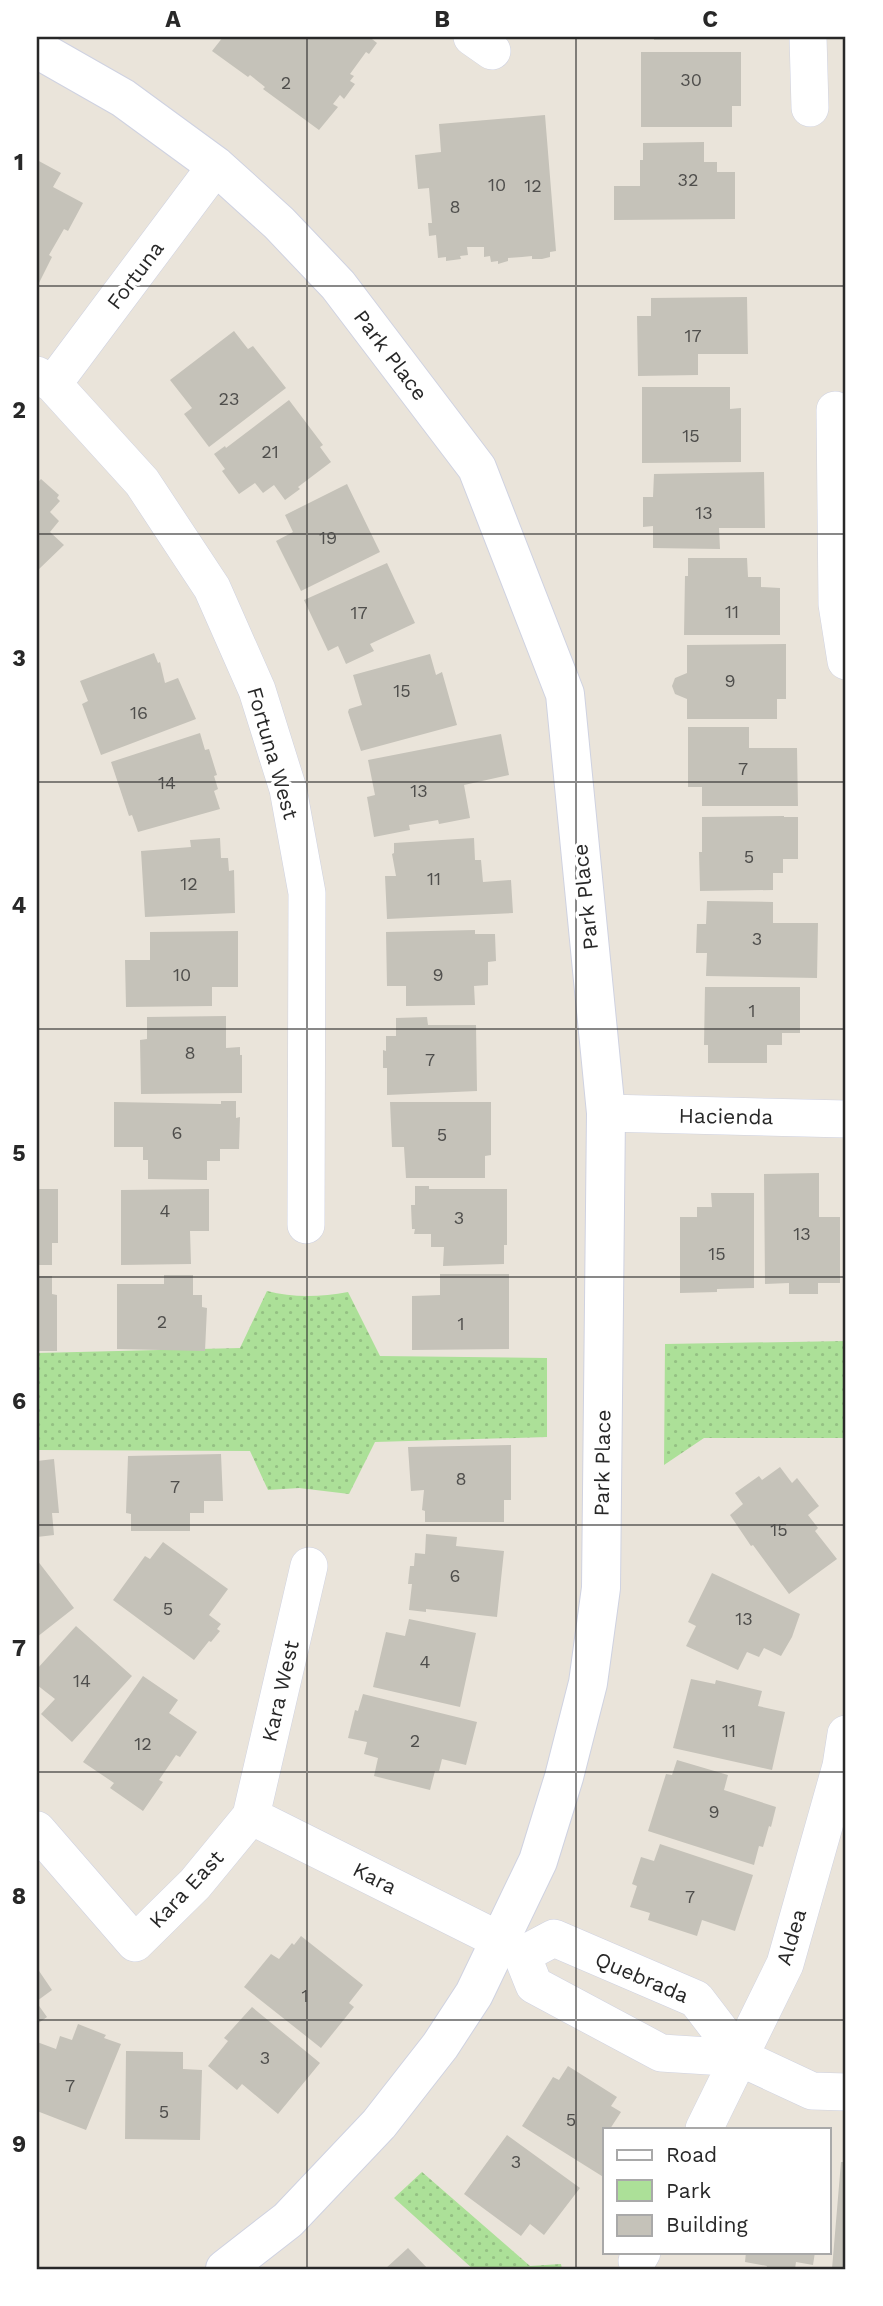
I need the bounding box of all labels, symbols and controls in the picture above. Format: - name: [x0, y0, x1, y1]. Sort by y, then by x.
- text: A: [165, 6, 181, 33]
- text: B: [434, 6, 450, 33]
- text: C: [702, 6, 718, 33]
- house number: 30: [680, 69, 702, 90]
- house number: 2: [281, 72, 291, 93]
- text: 1: [14, 149, 24, 176]
- house number: 32: [678, 169, 699, 190]
- house number: 10: [488, 174, 506, 195]
- house number: 12: [524, 175, 542, 196]
- house number: 8: [449, 196, 461, 217]
- street label: Fortuna: [101, 236, 169, 314]
- street label: Park Place: [349, 305, 433, 405]
- house number: 17: [684, 325, 702, 346]
- house number: 23: [219, 388, 240, 409]
- text: 2: [12, 397, 26, 424]
- house number: 15: [682, 425, 700, 446]
- house number: 21: [261, 441, 279, 462]
- house number: 13: [695, 502, 713, 523]
- house number: 19: [319, 527, 337, 548]
- house number: 11: [725, 601, 739, 622]
- house number: 17: [350, 602, 368, 623]
- text: 3: [12, 645, 26, 672]
- house number: 9: [724, 670, 736, 691]
- house number: 15: [393, 680, 411, 701]
- street label: Fortuna West: [242, 684, 304, 822]
- house number: 16: [130, 702, 148, 723]
- house number: 7: [738, 758, 748, 779]
- house number: 14: [158, 772, 176, 793]
- house number: 13: [410, 780, 428, 801]
- street label: Park Place: [567, 843, 603, 951]
- house number: 5: [744, 846, 754, 867]
- house number: 11: [427, 868, 441, 889]
- house number: 12: [180, 873, 198, 894]
- text: 4: [12, 892, 27, 919]
- house number: 3: [752, 928, 762, 949]
- house number: 10: [173, 964, 191, 985]
- house number: 9: [432, 964, 444, 985]
- house number: 1: [748, 1000, 756, 1021]
- house number: 8: [184, 1042, 196, 1063]
- house number: 7: [425, 1049, 435, 1070]
- street label: Hacienda: [678, 1103, 774, 1129]
- house number: 6: [172, 1122, 182, 1143]
- house number: 5: [437, 1124, 447, 1145]
- text: 5: [12, 1140, 26, 1167]
- house number: 4: [160, 1200, 171, 1221]
- house number: 3: [454, 1207, 464, 1228]
- house number: 13: [793, 1223, 811, 1244]
- house number: 15: [708, 1243, 726, 1264]
- house number: 2: [157, 1311, 167, 1332]
- house number: 1: [457, 1313, 465, 1334]
- text: 6: [12, 1388, 26, 1415]
- street label: Park Place: [589, 1409, 615, 1517]
- house number: 8: [455, 1468, 467, 1489]
- house number: 7: [170, 1476, 180, 1497]
- house number: 15: [770, 1519, 788, 1540]
- house number: 6: [450, 1565, 460, 1586]
- house number: 5: [163, 1598, 173, 1619]
- house number: 13: [735, 1608, 753, 1629]
- text: 7: [12, 1635, 26, 1662]
- street label: Kara West: [256, 1638, 304, 1744]
- house number: 4: [420, 1651, 431, 1672]
- house number: 14: [73, 1670, 91, 1691]
- house number: 11: [722, 1720, 736, 1741]
- house number: 2: [410, 1730, 420, 1751]
- house number: 12: [134, 1733, 152, 1754]
- house number: 9: [708, 1801, 720, 1822]
- street label: Kara East: [144, 1845, 228, 1933]
- street label: Kara: [349, 1857, 401, 1900]
- text: 8: [12, 1883, 26, 1910]
- house number: 7: [685, 1886, 695, 1907]
- street label: Aldea: [771, 1906, 811, 1968]
- street label: Quebrada: [591, 1946, 693, 2008]
- house number: 1: [301, 1985, 309, 2006]
- house number: 3: [260, 2047, 270, 2068]
- house number: 7: [65, 2075, 75, 2096]
- house number: 5: [159, 2101, 169, 2122]
- house number: 5: [566, 2109, 576, 2130]
- legend: [603, 2128, 830, 2254]
- text: 9: [12, 2131, 26, 2158]
- text: Road: [666, 2142, 717, 2167]
- house number: 3: [511, 2151, 521, 2172]
- text: Park: [666, 2178, 711, 2203]
- text: Building: [666, 2212, 748, 2237]

